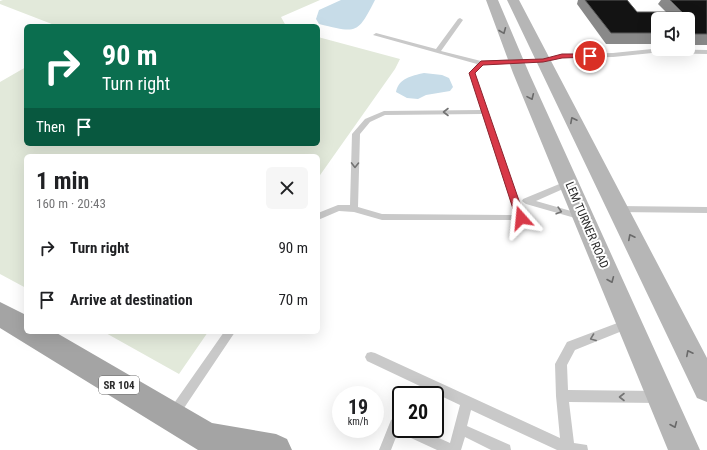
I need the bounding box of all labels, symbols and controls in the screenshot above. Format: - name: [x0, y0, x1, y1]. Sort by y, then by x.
- map controls: [651, 12, 695, 56]
- button: sound: [651, 12, 695, 56]
- one-way arrow: [499, 27, 507, 34]
- text: 90 m: [102, 39, 158, 72]
- pin: [573, 39, 607, 73]
- icon: right: [36, 40, 88, 92]
- icon: arrive: [579, 45, 601, 67]
- text: Turn right: [102, 73, 170, 94]
- one-way arrow: [526, 92, 534, 100]
- one-way arrow: [443, 108, 449, 116]
- icon: arrive: [73, 116, 95, 138]
- one-way arrow: [570, 117, 578, 125]
- text: Then: [36, 118, 65, 136]
- one-way arrow: [351, 162, 359, 168]
- text: 1 min: [36, 167, 89, 195]
- button: close: [266, 167, 308, 209]
- street label: LEM TURNER ROAD: [563, 180, 612, 270]
- text: 160 m · 20:43: [36, 196, 106, 211]
- position arrow: [500, 197, 542, 239]
- one-way arrow: [555, 206, 562, 215]
- one-way arrow: [628, 233, 636, 241]
- icon: right: [36, 237, 58, 259]
- text: Turn right: [70, 239, 129, 257]
- text: 90 m: [278, 239, 308, 257]
- one-way arrow: [606, 276, 614, 284]
- icon: arrive: [36, 289, 58, 311]
- text: Arrive at destination: [70, 291, 193, 309]
- text: 70 m: [278, 291, 308, 309]
- one-way arrow: [590, 333, 597, 341]
- one-way arrow: [687, 350, 694, 357]
- road number: SR 104: [99, 376, 139, 394]
- speed limit sign: 20: [392, 386, 444, 438]
- one-way arrow: [619, 392, 625, 401]
- text: 19: [348, 395, 368, 419]
- text: km/h: [348, 416, 368, 427]
- one-way arrow: [669, 422, 677, 429]

